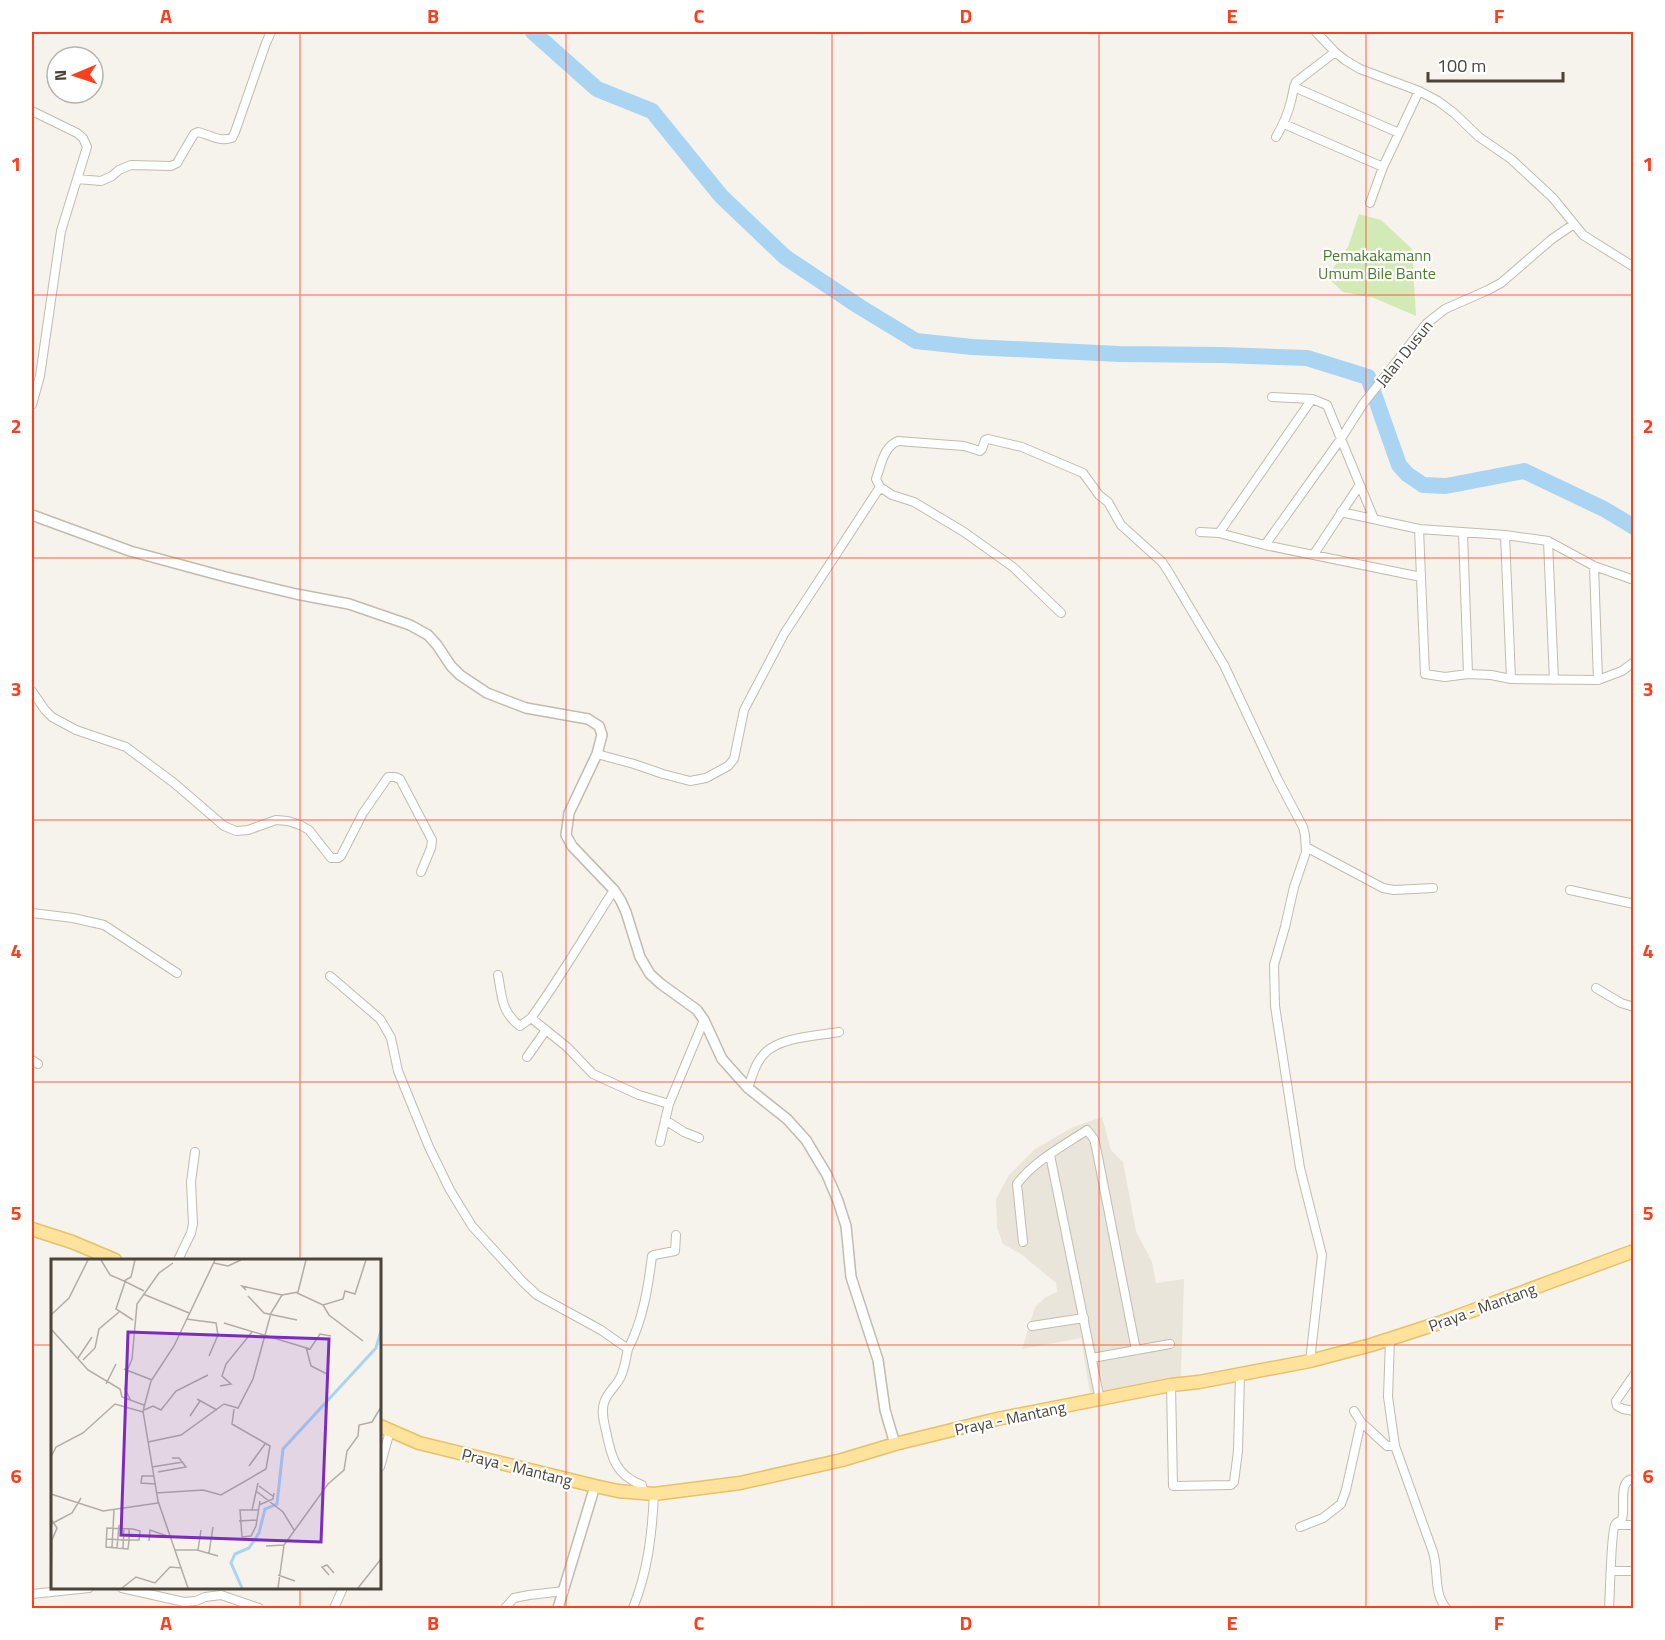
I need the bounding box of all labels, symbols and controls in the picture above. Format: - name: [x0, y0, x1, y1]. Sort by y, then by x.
- text: A: [160, 0, 172, 31]
- text: B: [427, 0, 439, 31]
- text: C: [694, 0, 705, 31]
- text: D: [960, 0, 972, 31]
- text: E: [1226, 0, 1238, 31]
- text: F: [1494, 0, 1505, 31]
- north arrow: [45, 45, 105, 105]
- scale bar: [1428, 45, 1563, 83]
- text: 100 m: [1437, 52, 1486, 79]
- text: N: [48, 70, 72, 81]
- text: 1: [10, 148, 22, 179]
- text: 1: [1642, 148, 1654, 179]
- park label: Pemakakamann Umum Bile Bante: [1318, 243, 1436, 285]
- street label: Jalan Dusun: [1370, 314, 1438, 392]
- text: 2: [10, 410, 22, 441]
- text: 2: [1642, 410, 1654, 441]
- text: 3: [10, 673, 22, 704]
- text: 3: [1642, 673, 1654, 704]
- text: 4: [10, 935, 22, 966]
- text: 4: [1642, 935, 1654, 966]
- text: 5: [10, 1197, 22, 1228]
- text: 5: [1642, 1197, 1654, 1228]
- inset map: [51, 1259, 381, 1589]
- street label: Praya - Mantang: [1425, 1276, 1539, 1338]
- street label: Praya - Mantang: [952, 1395, 1068, 1441]
- street label: Praya - Mantang: [459, 1442, 575, 1492]
- text: 6: [10, 1460, 22, 1491]
- text: 6: [1642, 1460, 1654, 1491]
- text: A: [160, 1607, 172, 1638]
- text: B: [427, 1607, 439, 1638]
- text: C: [694, 1607, 705, 1638]
- text: D: [960, 1607, 972, 1638]
- text: E: [1226, 1607, 1238, 1638]
- text: F: [1494, 1607, 1505, 1638]

